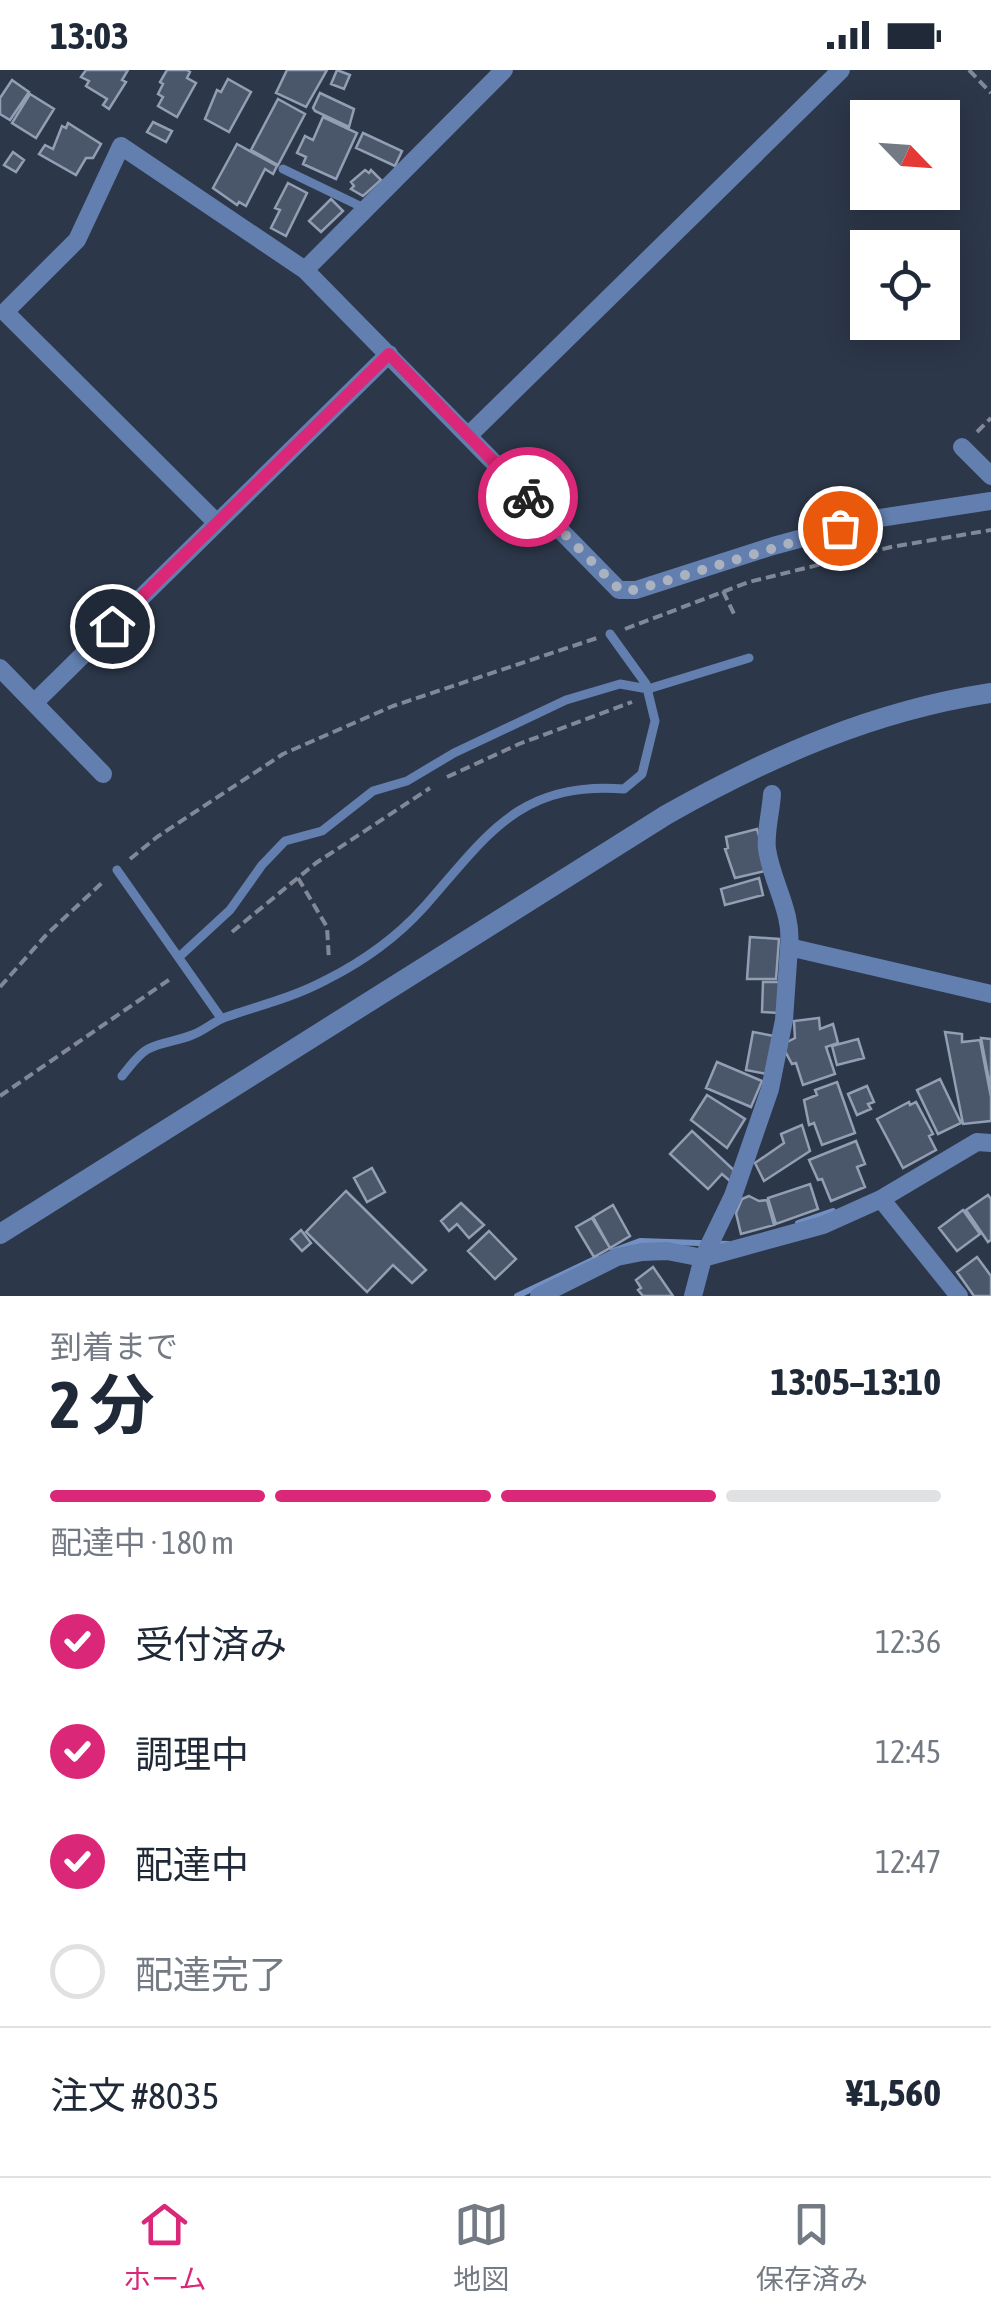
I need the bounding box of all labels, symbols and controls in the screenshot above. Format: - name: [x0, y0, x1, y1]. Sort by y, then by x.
- text: 13:03: [50, 14, 129, 57]
- north arrow: [850, 100, 960, 210]
- map controls: [850, 100, 960, 340]
- button: locate: [850, 230, 960, 340]
- courier: [478, 447, 578, 547]
- icon: bike: [501, 470, 556, 525]
- pin: [798, 486, 883, 571]
- icon: bag: [813, 501, 868, 556]
- pin: [70, 584, 155, 669]
- icon: home: [85, 599, 140, 654]
- text: 到着まで: [50, 1328, 178, 1365]
- text: 13:05–13:10: [771, 1360, 941, 1403]
- text: 2 分: [50, 1367, 154, 1442]
- text: 配達中 · 180 m: [50, 1524, 234, 1561]
- icon: check: [50, 1614, 105, 1669]
- text: 受付済み: [135, 1623, 287, 1666]
- text: 12:36: [875, 1623, 941, 1660]
- icon: check: [50, 1724, 105, 1779]
- text: 調理中: [135, 1733, 249, 1776]
- text: 12:45: [875, 1733, 941, 1770]
- icon: check: [50, 1834, 105, 1889]
- text: 配達中: [135, 1843, 249, 1886]
- text: 12:47: [875, 1843, 941, 1880]
- text: 配達完了: [135, 1953, 287, 1996]
- text: ¥1,560: [846, 2071, 941, 2114]
- text: 注文 #8035: [50, 2074, 219, 2117]
- tab: ホーム: [123, 2197, 206, 2297]
- tab: 地図: [453, 2197, 509, 2297]
- tab: 保存済み: [756, 2197, 868, 2297]

